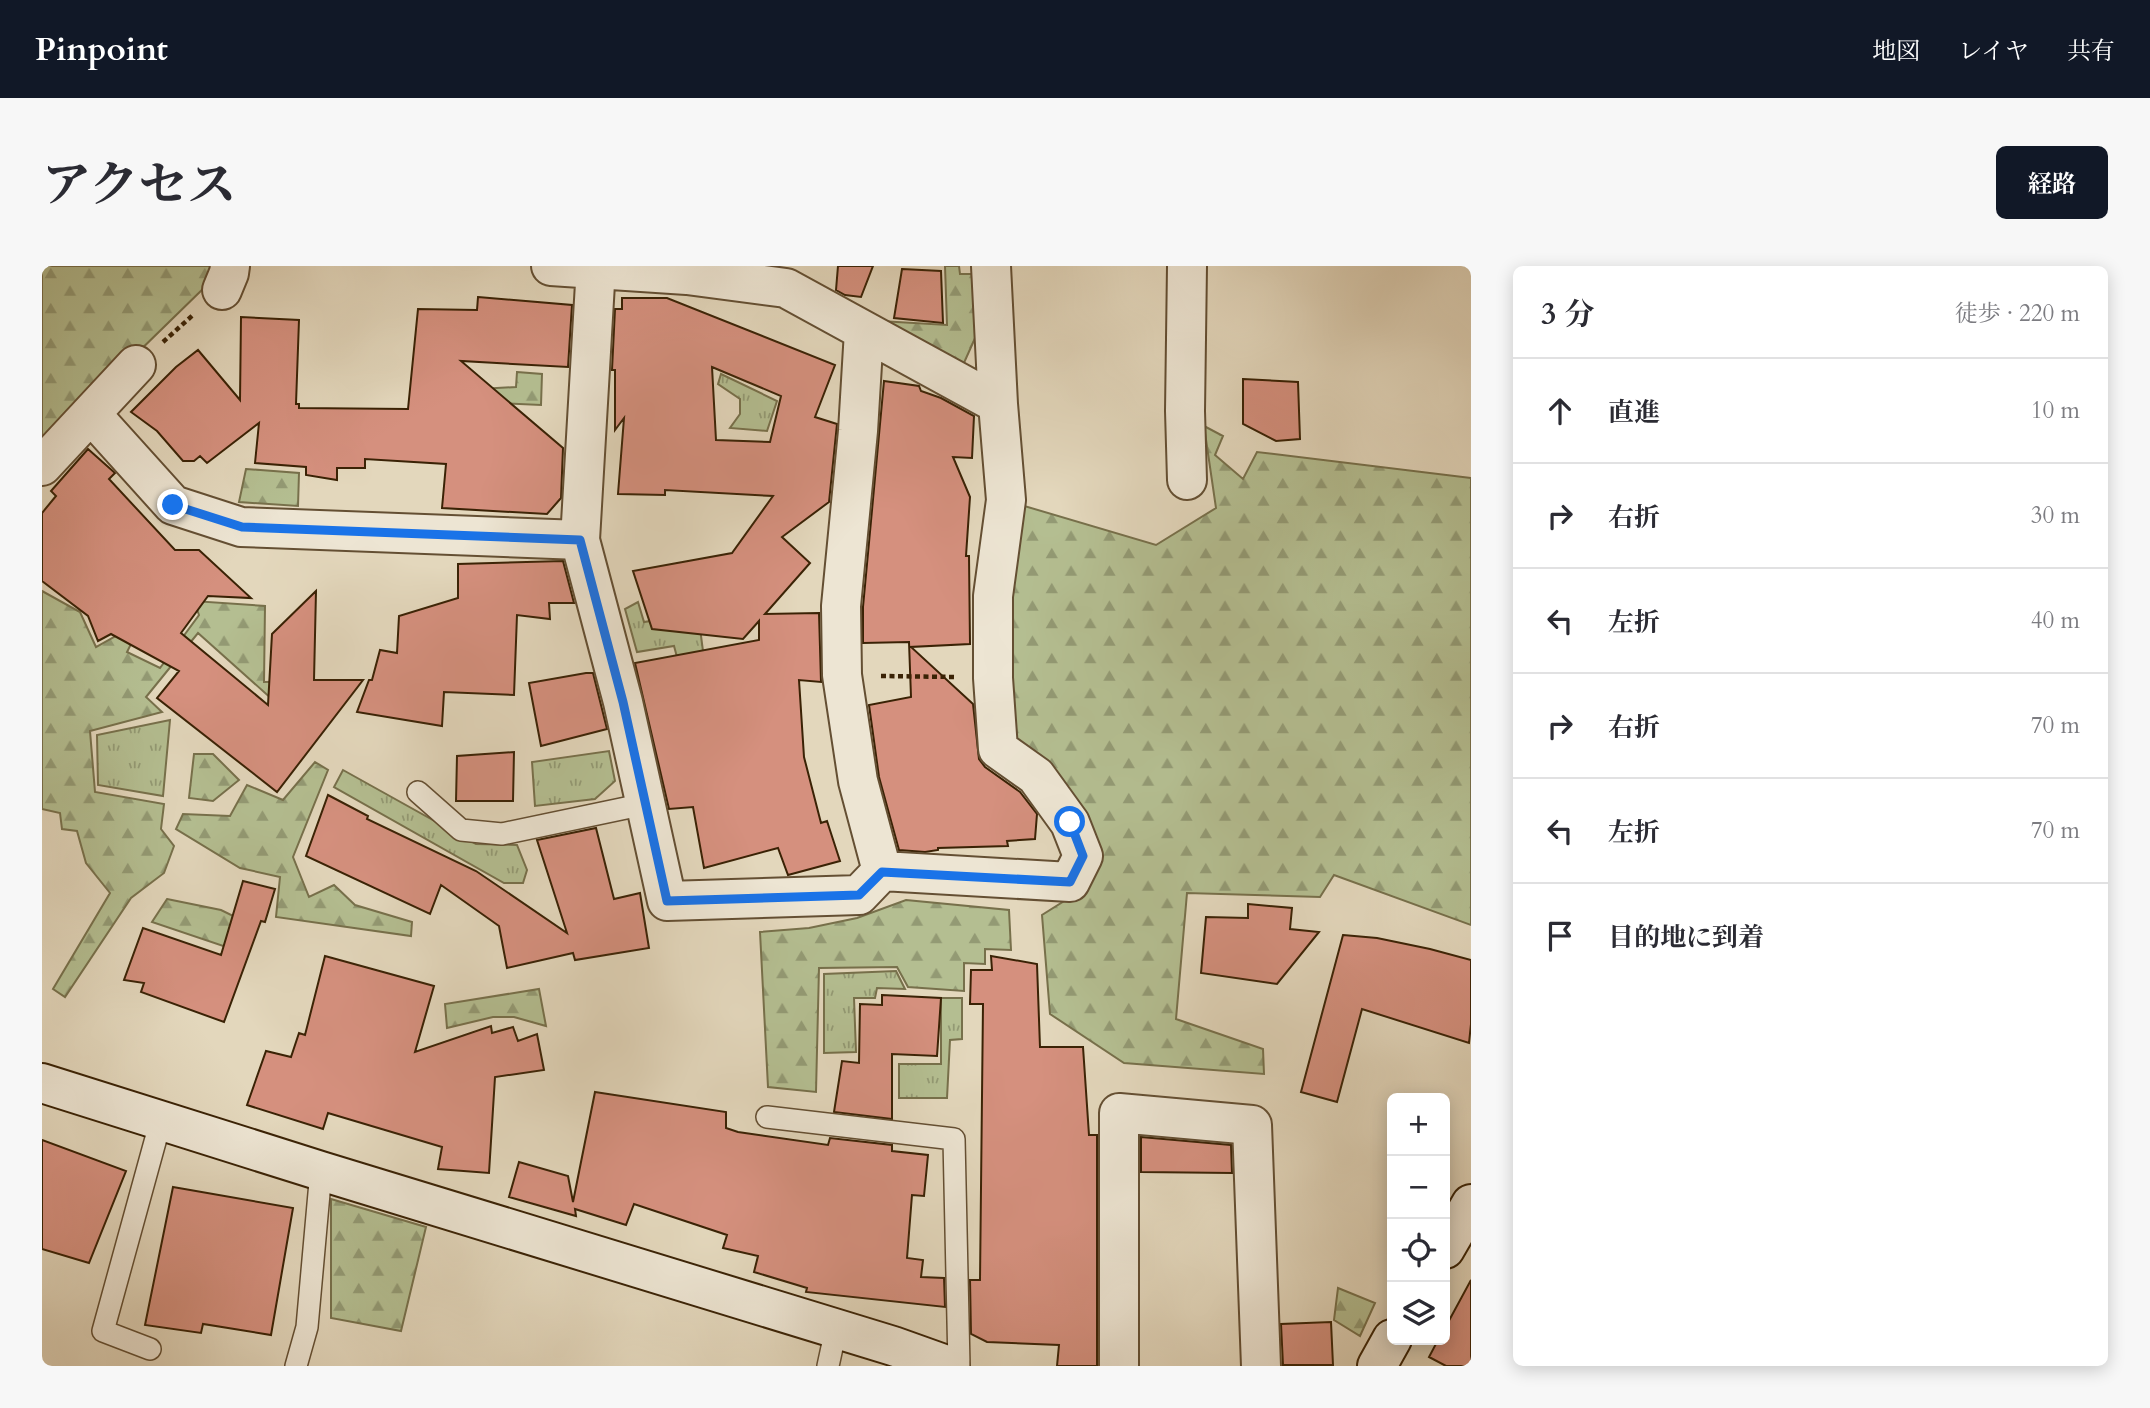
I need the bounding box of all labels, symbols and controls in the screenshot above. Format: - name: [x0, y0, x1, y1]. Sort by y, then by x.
- text: Pinpoint: [35, 27, 168, 72]
- text: 地図: [1872, 35, 1920, 68]
- text: レイヤ: [1958, 35, 2029, 68]
- text: 共有: [2067, 35, 2115, 68]
- button: 経路: [1996, 146, 2108, 219]
- text: アクセス: [42, 152, 237, 219]
- text: 3 分: [1541, 294, 1594, 335]
- text: 徒歩 · 220 m: [1955, 298, 2080, 329]
- icon: ahead: [1541, 392, 1579, 430]
- text: 直進: [1608, 395, 1660, 430]
- text: 10 m: [2031, 395, 2080, 426]
- route end: [157, 489, 188, 520]
- icon: right: [1541, 497, 1579, 535]
- text: 右折: [1608, 500, 1660, 535]
- text: 30 m: [2031, 500, 2080, 531]
- icon: left: [1541, 602, 1579, 640]
- text: 左折: [1608, 605, 1660, 640]
- text: 40 m: [2031, 605, 2080, 636]
- icon: right: [1541, 707, 1579, 745]
- text: 右折: [1608, 710, 1660, 745]
- text: 70 m: [2031, 710, 2080, 741]
- route start: [1054, 806, 1085, 837]
- icon: left: [1541, 812, 1579, 850]
- text: 左折: [1608, 815, 1660, 850]
- text: 70 m: [2031, 815, 2080, 846]
- icon: arrive: [1541, 917, 1579, 955]
- text: 目的地に到着: [1608, 920, 1764, 955]
- map controls: [1387, 1093, 1450, 1345]
- button: +: [1387, 1093, 1450, 1156]
- button: −: [1387, 1156, 1450, 1219]
- button: locate: [1387, 1219, 1450, 1282]
- button: layers: [1387, 1282, 1450, 1345]

